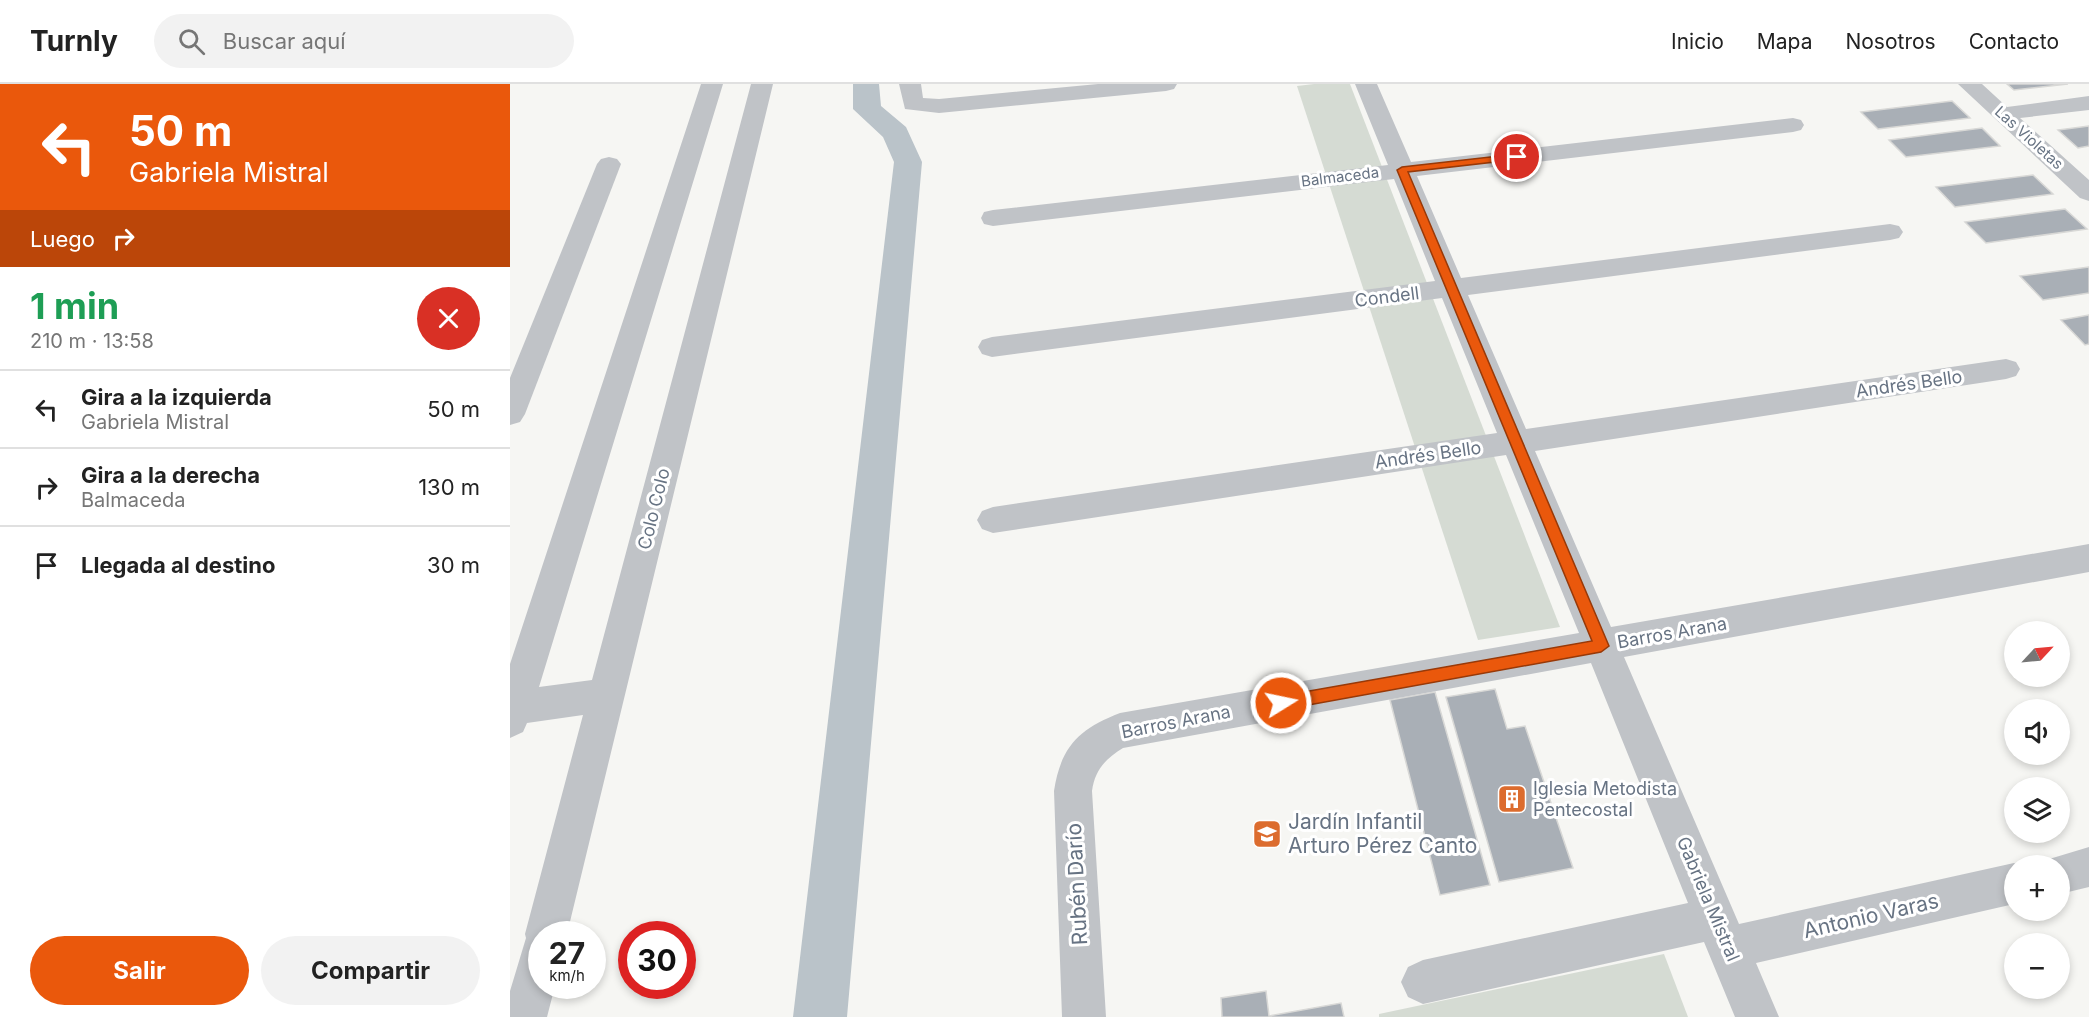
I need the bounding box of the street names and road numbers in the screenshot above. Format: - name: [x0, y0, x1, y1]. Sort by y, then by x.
- street label: Las Violetas: [1991, 102, 2068, 173]
- street label: Balmaceda: [1300, 162, 1380, 191]
- street label: Condell: [1353, 282, 1420, 311]
- street label: Andrés Bello: [1854, 366, 1964, 401]
- street label: Andrés Bello: [1373, 437, 1483, 472]
- street label: Colo Colo: [633, 466, 674, 552]
- street label: Barros Arana: [1616, 613, 1728, 652]
- street label: Barros Arana: [1120, 701, 1232, 742]
- street label: Rubén Darío: [1061, 822, 1092, 946]
- street label: Gabriela Mistral: [1673, 833, 1744, 964]
- street label: Antonio Varas: [1801, 888, 1941, 943]

